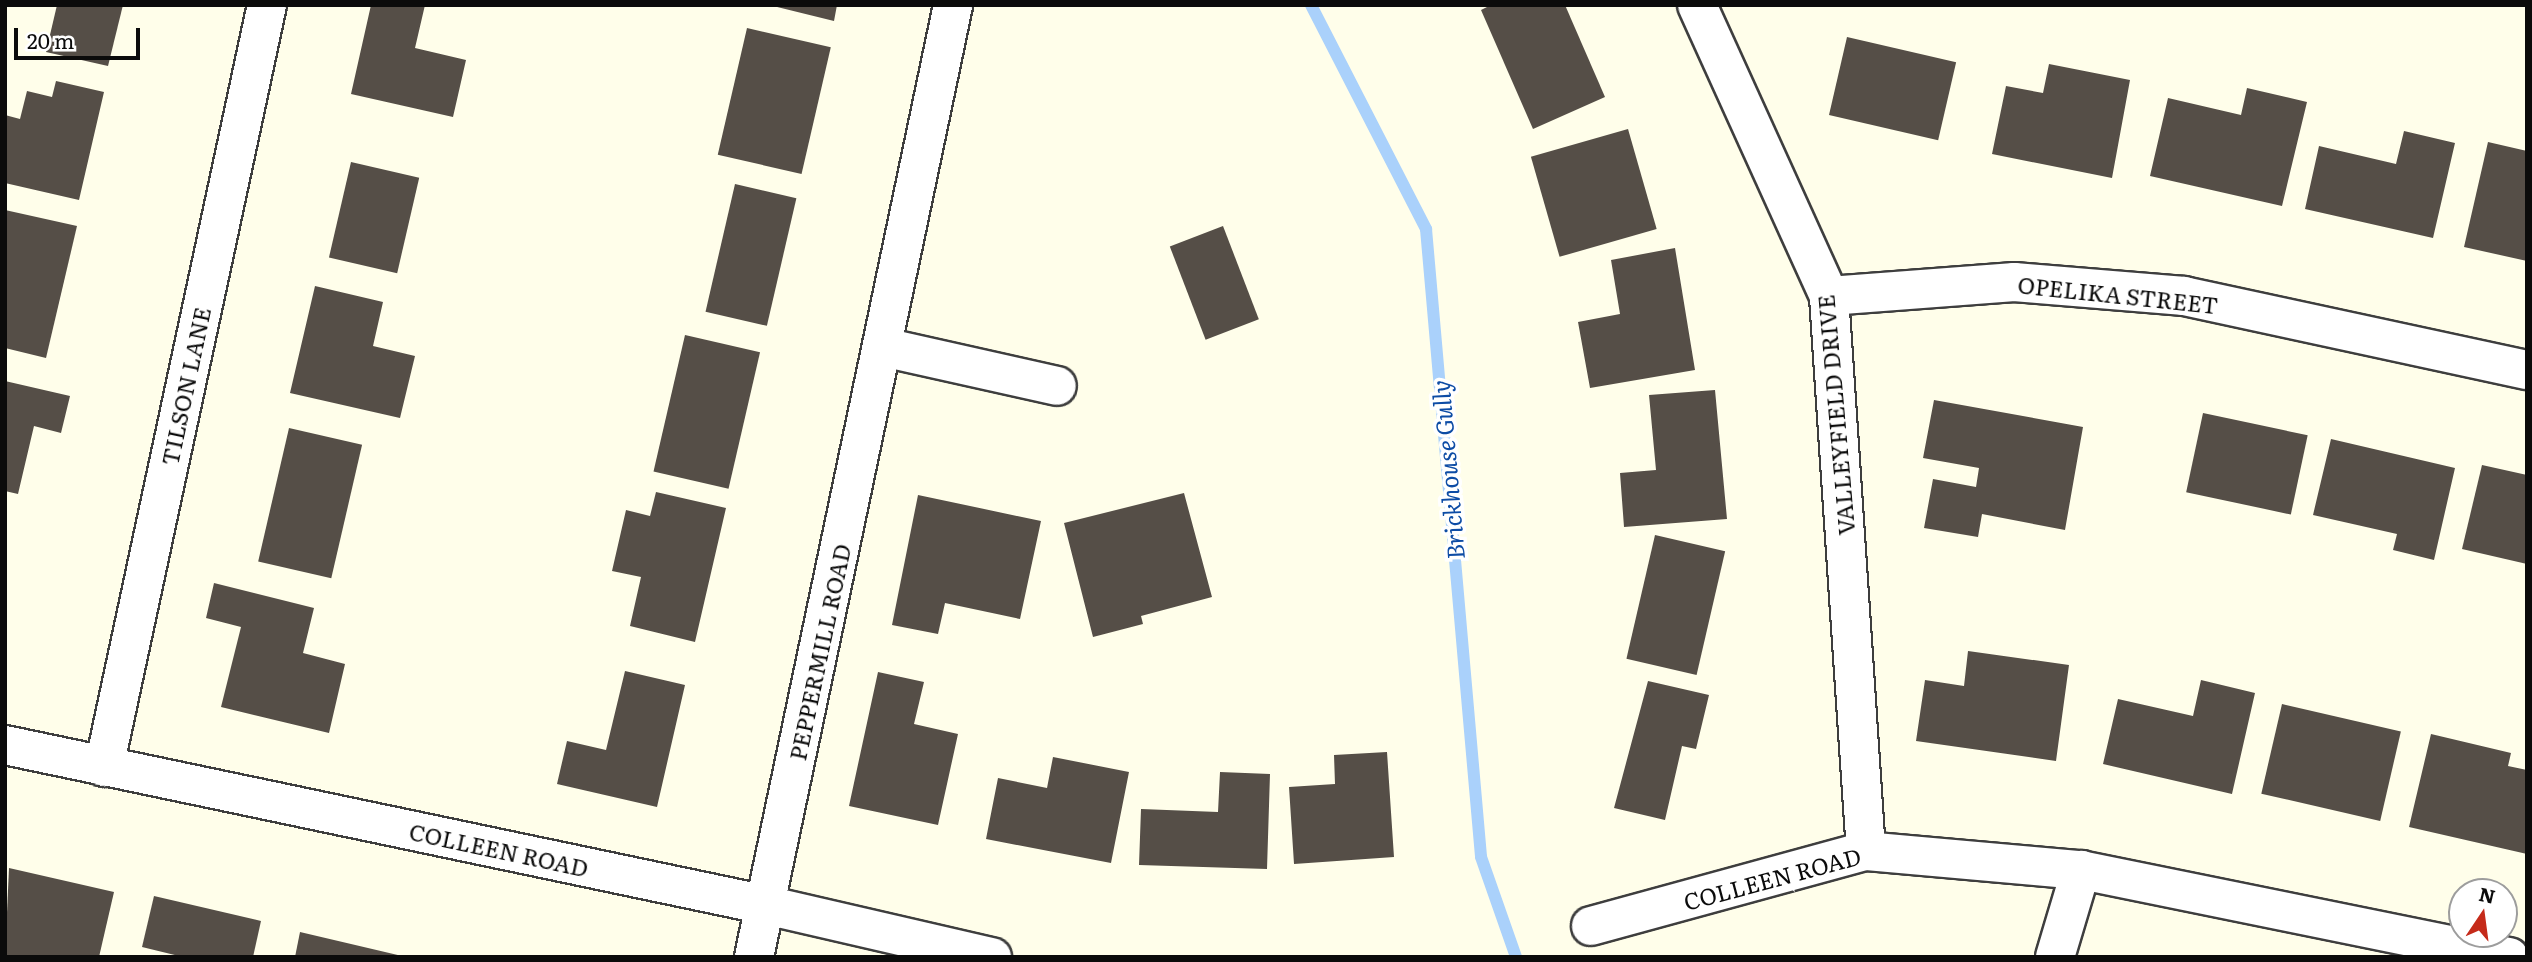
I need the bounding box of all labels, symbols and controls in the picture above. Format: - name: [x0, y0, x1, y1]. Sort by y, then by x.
- scale bar: [18, 14, 144, 58]
- text: 20 m: [27, 24, 74, 55]
- street label: OPELIKA STREET: [2016, 270, 2220, 318]
- street label: VALLEYFIELD DRIVE: [1811, 294, 1859, 536]
- street label: TILSON LANE: [155, 304, 215, 468]
- water label: Brickhouse Gully: [1425, 379, 1469, 561]
- street label: PEPPERMILL ROAD: [783, 541, 855, 763]
- street label: COLLEEN ROAD: [407, 817, 591, 881]
- street label: COLLEEN ROAD: [1680, 841, 1864, 915]
- north arrow: [2448, 878, 2518, 948]
- text: N: [2476, 879, 2498, 910]

